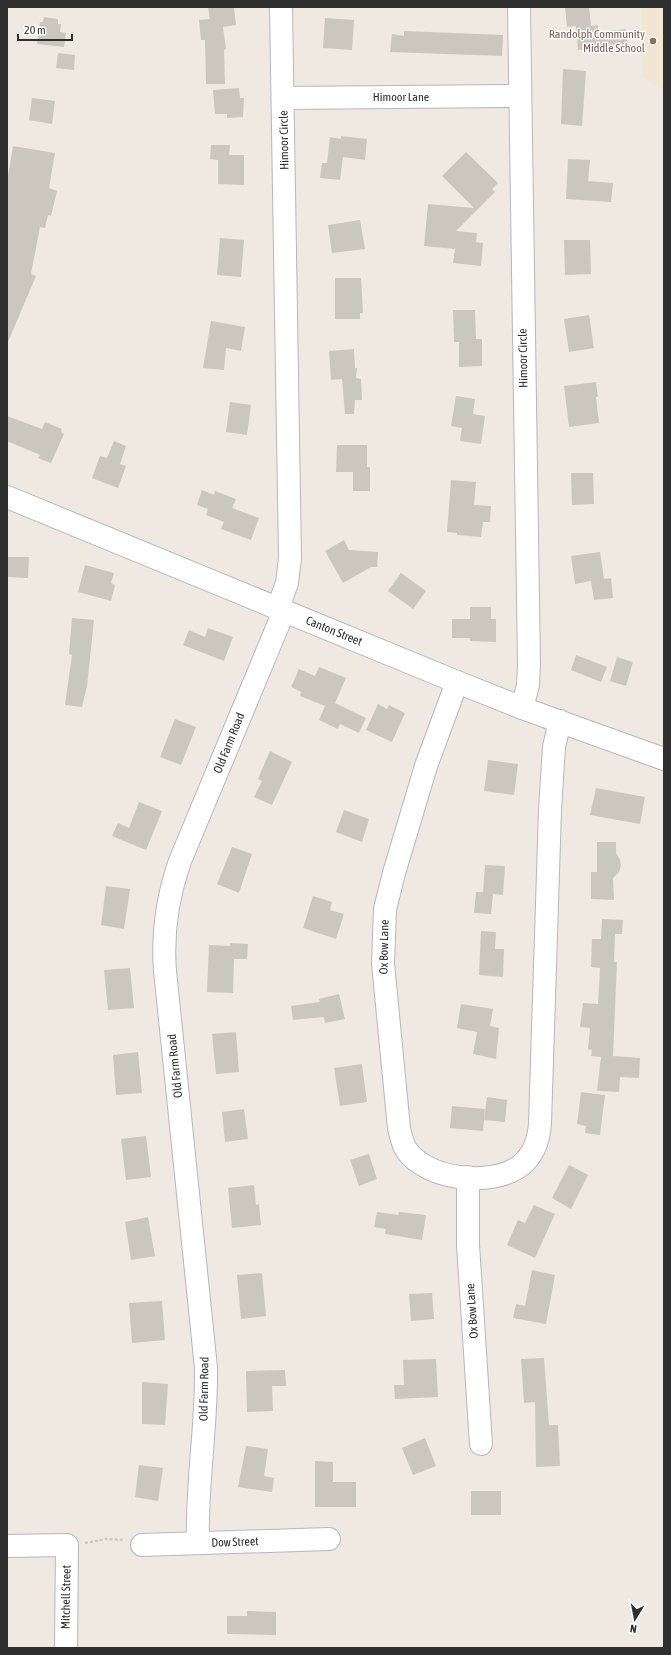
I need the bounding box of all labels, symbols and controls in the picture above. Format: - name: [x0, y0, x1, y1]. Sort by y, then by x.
- scale bar: [18, 16, 72, 42]
- text: 20 m: [24, 23, 46, 37]
- place label: Randolph Community Middle School: [549, 27, 646, 55]
- marker: Randolph Community Middle School: [648, 36, 658, 46]
- street label: Himoor Lane: [373, 90, 429, 104]
- street label: Himoor Circle: [276, 110, 292, 170]
- street label: Himoor Circle: [515, 328, 531, 388]
- street label: Canton Street: [304, 613, 365, 649]
- street label: Old Farm Road: [210, 711, 248, 775]
- street label: Ox Bow Lane: [377, 919, 391, 975]
- street label: Old Farm Road: [165, 1033, 185, 1099]
- street label: Ox Bow Lane: [463, 1283, 481, 1339]
- street label: Old Farm Road: [196, 1357, 212, 1421]
- street label: Dow Street: [211, 1534, 259, 1550]
- street label: Mitchell Street: [58, 1564, 74, 1629]
- north arrow: [615, 1599, 655, 1639]
- text: N: [629, 1622, 638, 1635]

